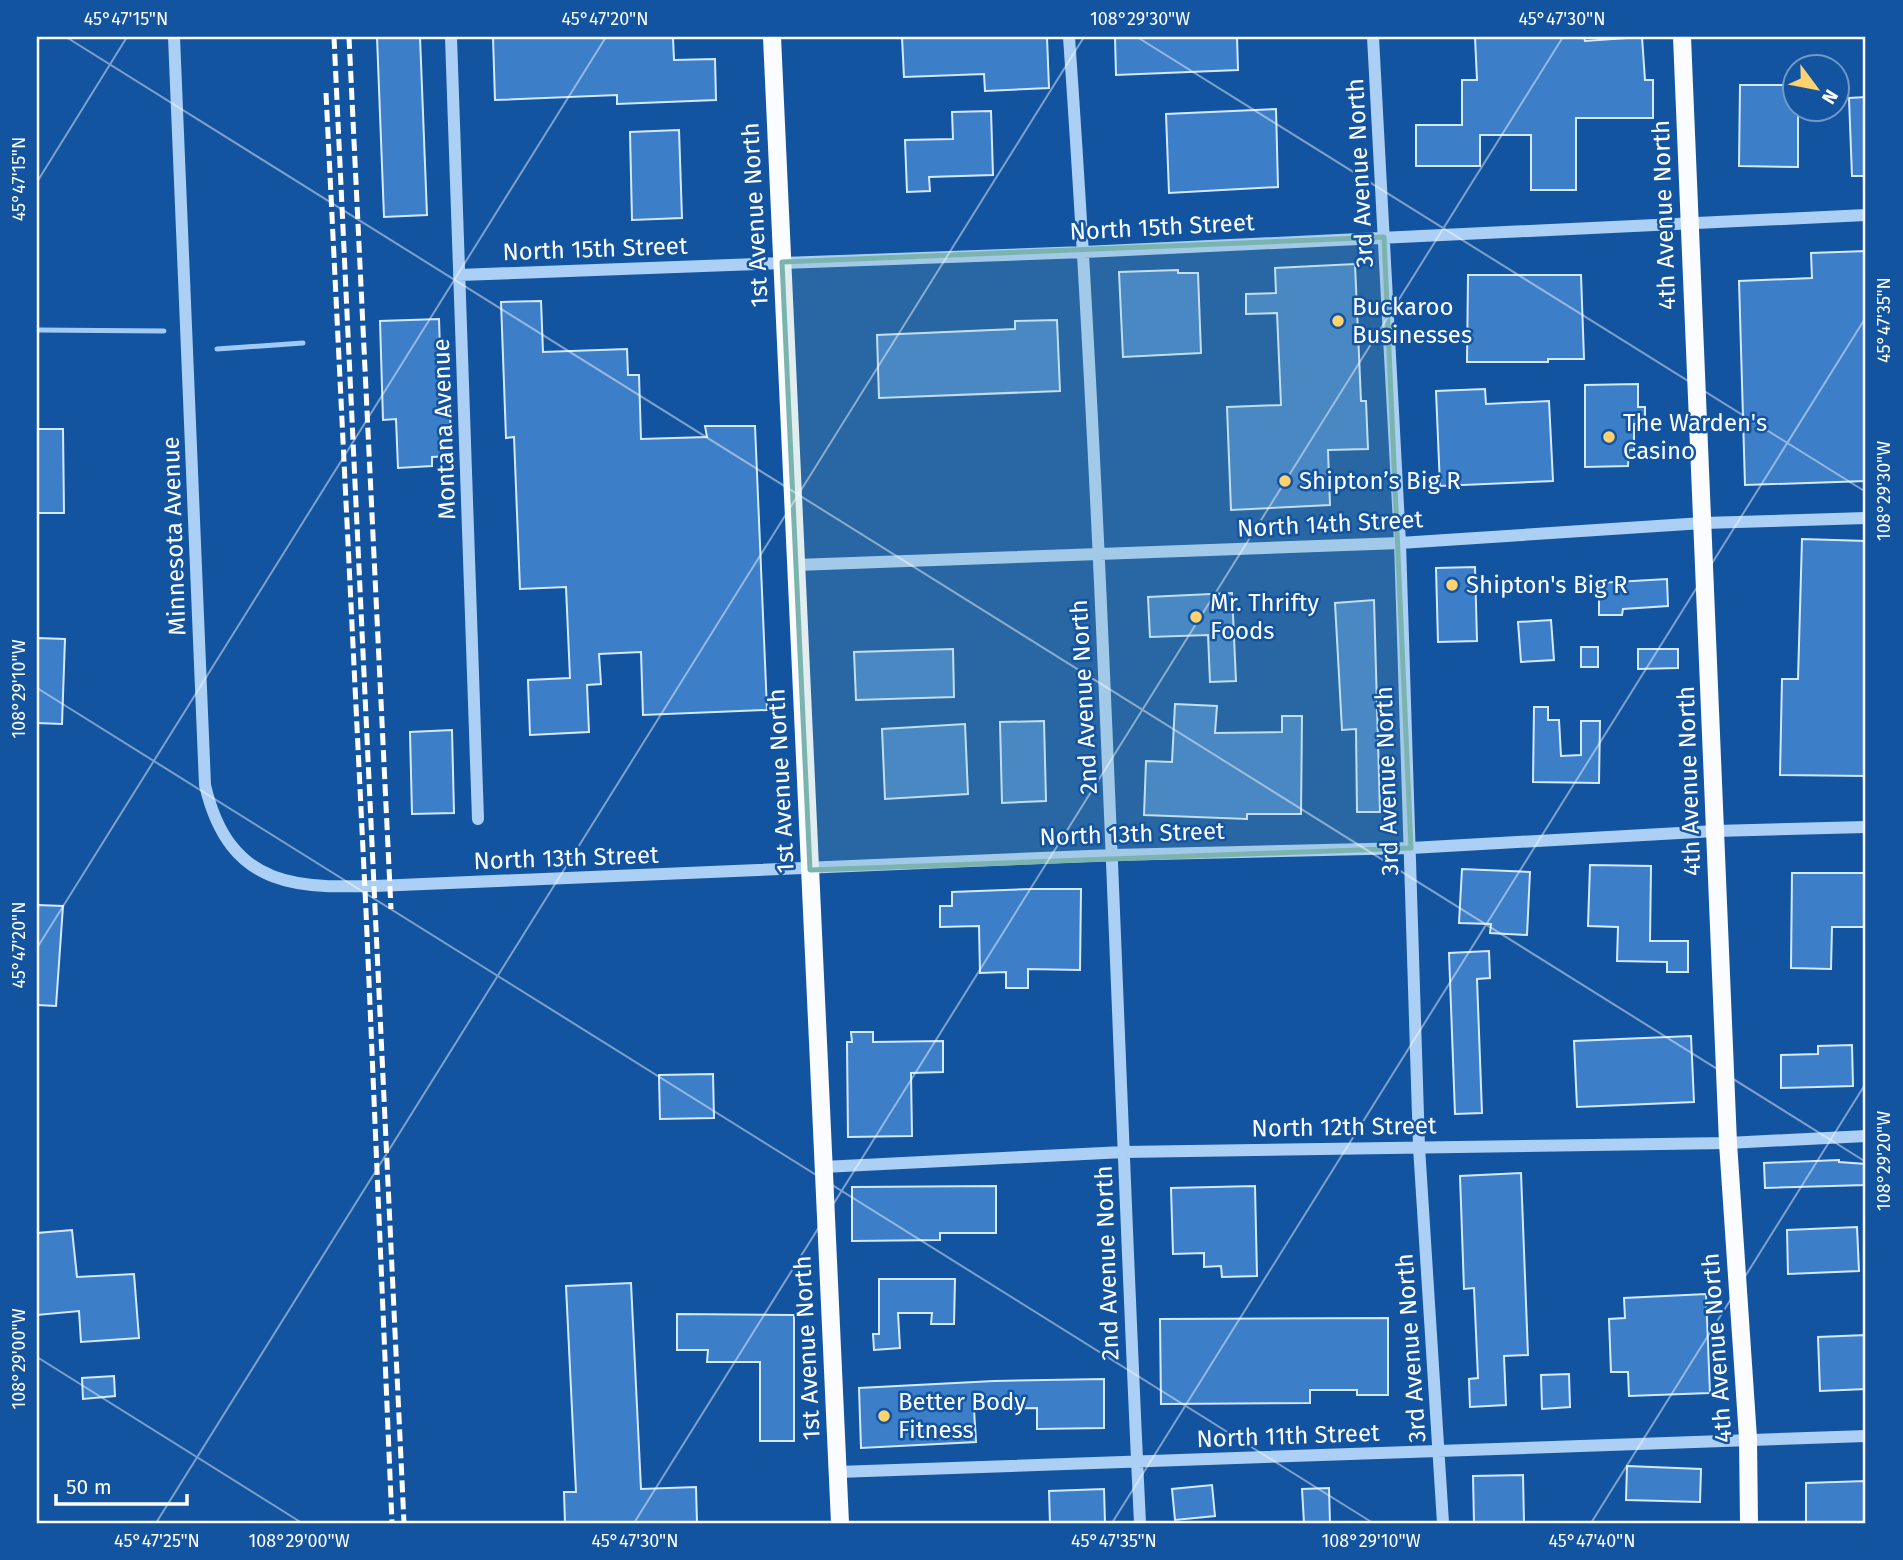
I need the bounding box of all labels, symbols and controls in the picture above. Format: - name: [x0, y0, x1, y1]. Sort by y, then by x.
- text: 45°47'15"N: [84, 8, 168, 30]
- text: 45°47'20"N: [561, 8, 649, 30]
- text: 108°29'30"W: [1090, 8, 1190, 30]
- text: 45°47'30"N: [1518, 8, 1606, 30]
- north arrow: [1780, 52, 1850, 122]
- street label: 3rd Avenue North: [1341, 78, 1379, 268]
- text: N: [1817, 85, 1843, 108]
- street label: 4th Avenue North: [1647, 119, 1681, 311]
- street label: 1st Avenue North: [736, 122, 774, 308]
- text: 45°47'15"N: [8, 137, 30, 221]
- street label: North 15th Street: [1069, 208, 1256, 246]
- street label: North 15th Street: [502, 232, 688, 266]
- text: 45°47'35"N: [1873, 277, 1895, 363]
- place label: Buckaroo Businesses: [1352, 293, 1472, 349]
- marker: Buckaroo Businesses: [1330, 313, 1346, 329]
- street label: Montana Avenue: [427, 338, 461, 520]
- place label: The Warden's Casino: [1623, 409, 1767, 465]
- marker: The Warden's Casino: [1601, 429, 1617, 445]
- street label: Minnesota Avenue: [157, 436, 191, 636]
- text: 108°29'30"W: [1873, 441, 1895, 541]
- place label: Shipton’s Big R: [1299, 467, 1461, 495]
- marker: Shipton’s Big R: [1277, 473, 1293, 489]
- street label: North 14th Street: [1236, 505, 1424, 543]
- place label: Shipton's Big R: [1466, 571, 1628, 599]
- marker: Shipton's Big R: [1444, 577, 1460, 593]
- place label: Mr. Thrifty Foods: [1210, 589, 1319, 645]
- street label: 2nd Avenue North: [1065, 599, 1103, 795]
- marker: Mr. Thrifty Foods: [1188, 609, 1204, 625]
- text: 108°29'10"W: [8, 639, 30, 739]
- street label: 4th Avenue North: [1672, 685, 1706, 877]
- street label: 3rd Avenue North: [1370, 686, 1404, 876]
- street label: 1st Avenue North: [762, 688, 800, 874]
- street label: North 13th Street: [1039, 817, 1225, 851]
- street label: North 13th Street: [473, 841, 659, 875]
- text: 45°47'20"N: [8, 901, 30, 989]
- street label: North 12th Street: [1251, 1111, 1437, 1143]
- text: 108°29'20"W: [1873, 1111, 1895, 1211]
- street label: 2nd Avenue North: [1090, 1165, 1124, 1361]
- street label: 3rd Avenue North: [1390, 1252, 1432, 1444]
- street label: 4th Avenue North: [1696, 1252, 1738, 1444]
- street label: 1st Avenue North: [788, 1255, 826, 1441]
- text: 108°29'00"W: [8, 1308, 30, 1410]
- place label: Better Body Fitness: [898, 1388, 1026, 1444]
- marker: Better Body Fitness: [876, 1408, 892, 1424]
- street label: North 11th Street: [1196, 1419, 1380, 1453]
- scale bar: [56, 1462, 187, 1506]
- text: 50 m: [66, 1474, 112, 1500]
- text: 45°47'25"N: [114, 1530, 200, 1552]
- text: 108°29'00"W: [248, 1530, 350, 1552]
- text: 45°47'30"N: [591, 1530, 679, 1552]
- text: 45°47'35"N: [1071, 1530, 1157, 1552]
- text: 108°29'10"W: [1322, 1530, 1421, 1552]
- text: 45°47'40"N: [1548, 1530, 1636, 1552]

